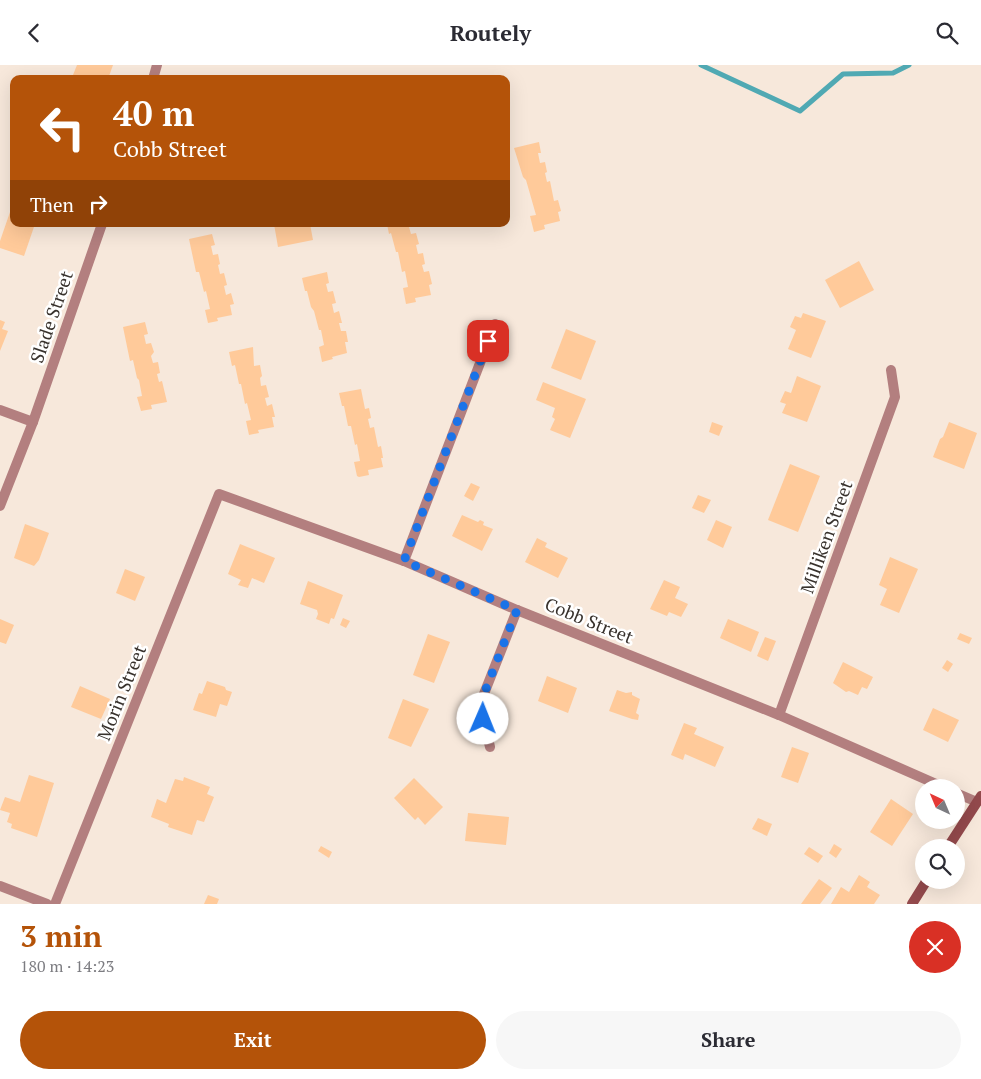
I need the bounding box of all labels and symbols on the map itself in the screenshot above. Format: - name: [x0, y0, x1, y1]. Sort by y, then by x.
- street label: Slade Street: [24, 267, 78, 366]
- pin: [467, 320, 509, 362]
- street label: Milliken Street: [795, 477, 858, 596]
- street label: Cobb Street: [542, 592, 637, 649]
- street label: Morin Street: [91, 641, 151, 744]
- position arrow: [456, 692, 508, 744]
- north arrow: [915, 779, 965, 829]

